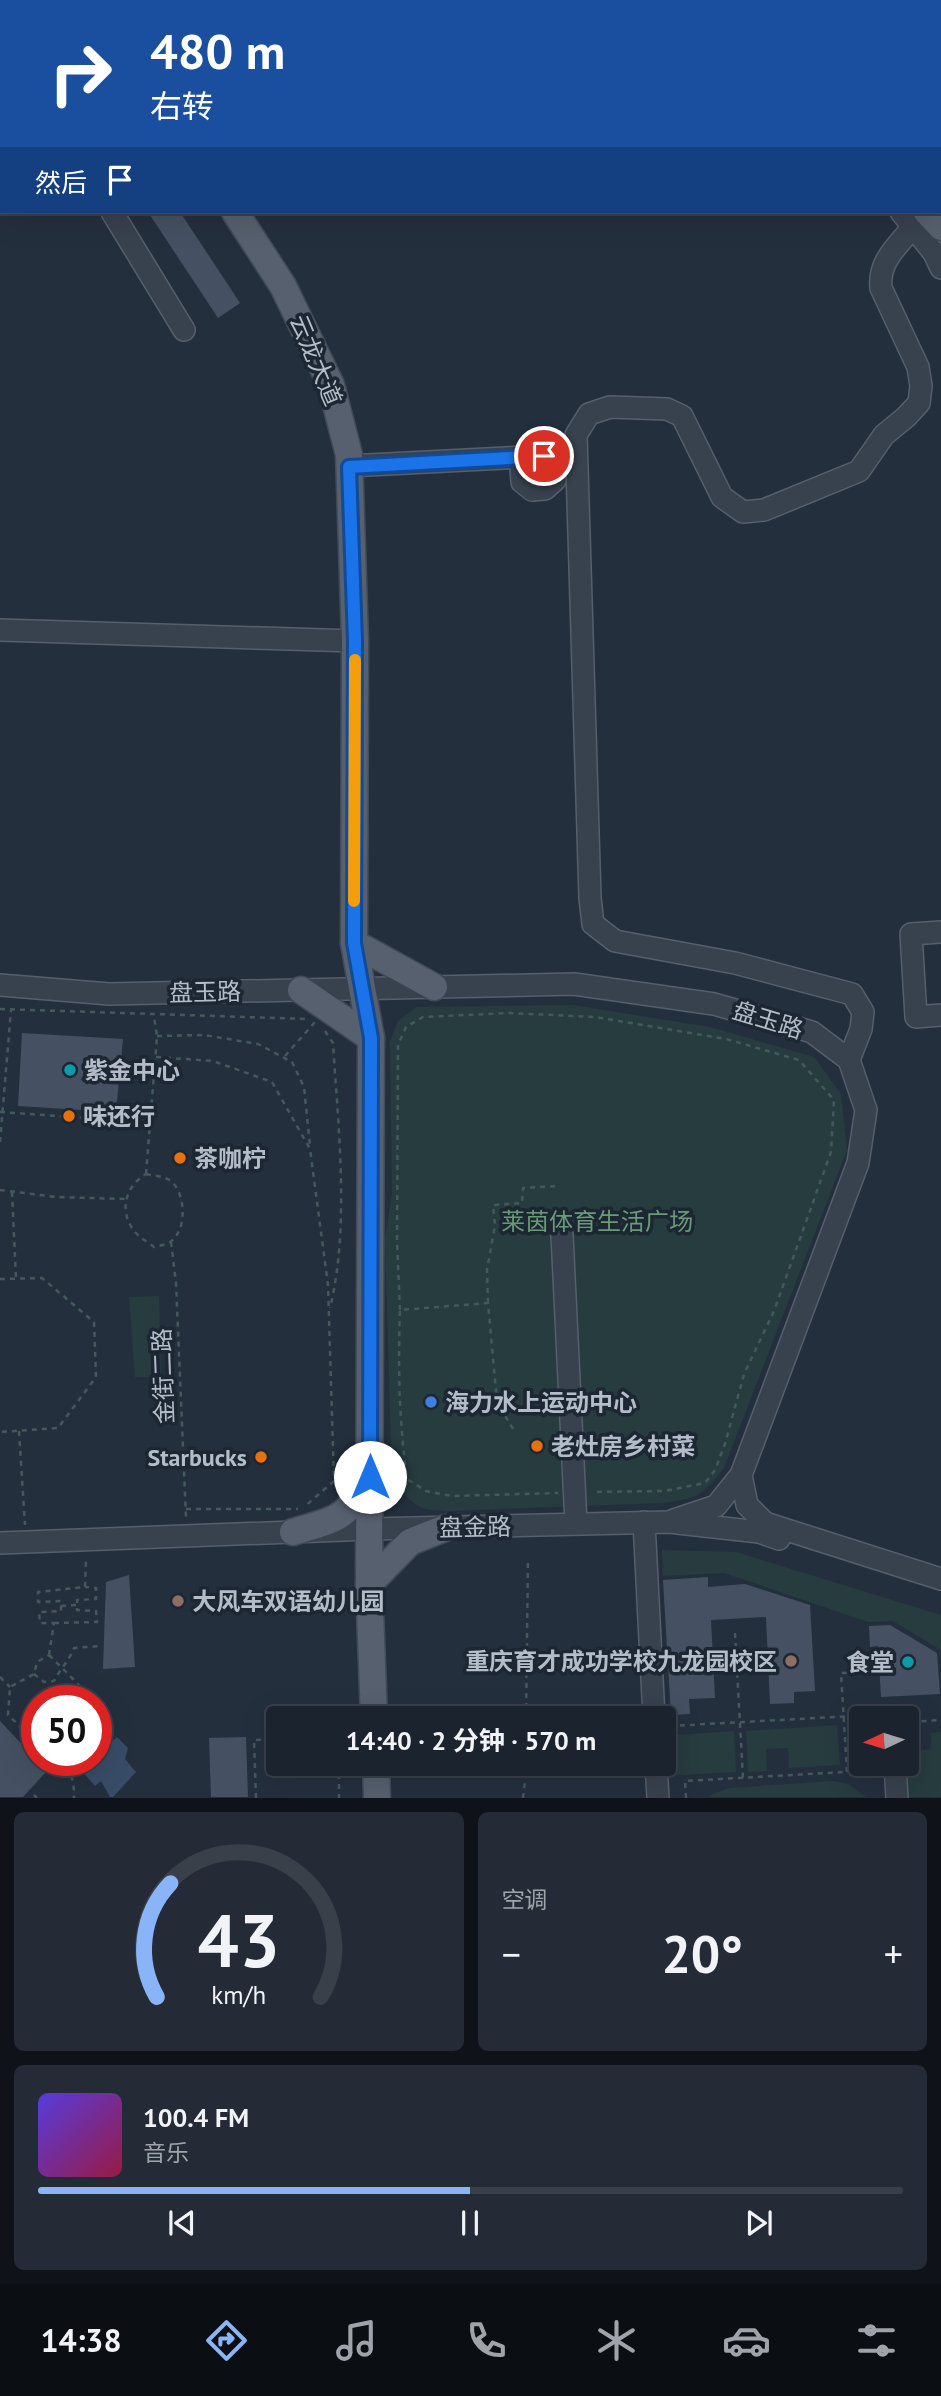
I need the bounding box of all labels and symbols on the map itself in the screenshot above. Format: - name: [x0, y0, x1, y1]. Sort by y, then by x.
- street label: 云龙大道: [283, 310, 349, 410]
- pin: [514, 426, 574, 486]
- street label: 盘玉路: [169, 976, 241, 1008]
- street label: 盘玉路: [729, 995, 807, 1045]
- place label: 紫金中心: [84, 1055, 180, 1086]
- marker: 紫金中心: [62, 1062, 78, 1078]
- place label: 味还行: [83, 1101, 155, 1132]
- marker: 味还行: [61, 1108, 77, 1124]
- place label: 茶咖柠: [194, 1143, 266, 1174]
- marker: 茶咖柠: [172, 1150, 188, 1166]
- park label: 莱茵体育生活广场: [501, 1206, 693, 1237]
- street label: 金街二路: [146, 1327, 180, 1425]
- place label: 海力水上运动中心: [445, 1387, 637, 1418]
- marker: 海力水上运动中心: [423, 1394, 439, 1410]
- place label: 老灶房乡村菜: [551, 1431, 695, 1462]
- marker: 老灶房乡村菜: [529, 1438, 545, 1454]
- position arrow: [333, 1440, 407, 1514]
- place label: Starbucks: [147, 1442, 247, 1473]
- marker: Starbucks: [253, 1449, 269, 1465]
- street label: 盘金路: [439, 1511, 511, 1543]
- place label: 大风车双语幼儿园: [192, 1586, 384, 1617]
- marker: 大风车双语幼儿园: [170, 1593, 186, 1609]
- place label: 重庆育才成功学校九龙园校区: [465, 1646, 777, 1677]
- place label: 食堂: [846, 1647, 894, 1678]
- marker: 重庆育才成功学校九龙园校区: [783, 1653, 799, 1669]
- marker: 食堂: [900, 1654, 916, 1670]
- speed limit sign: 50: [21, 1685, 112, 1776]
- north arrow: [849, 1706, 919, 1776]

